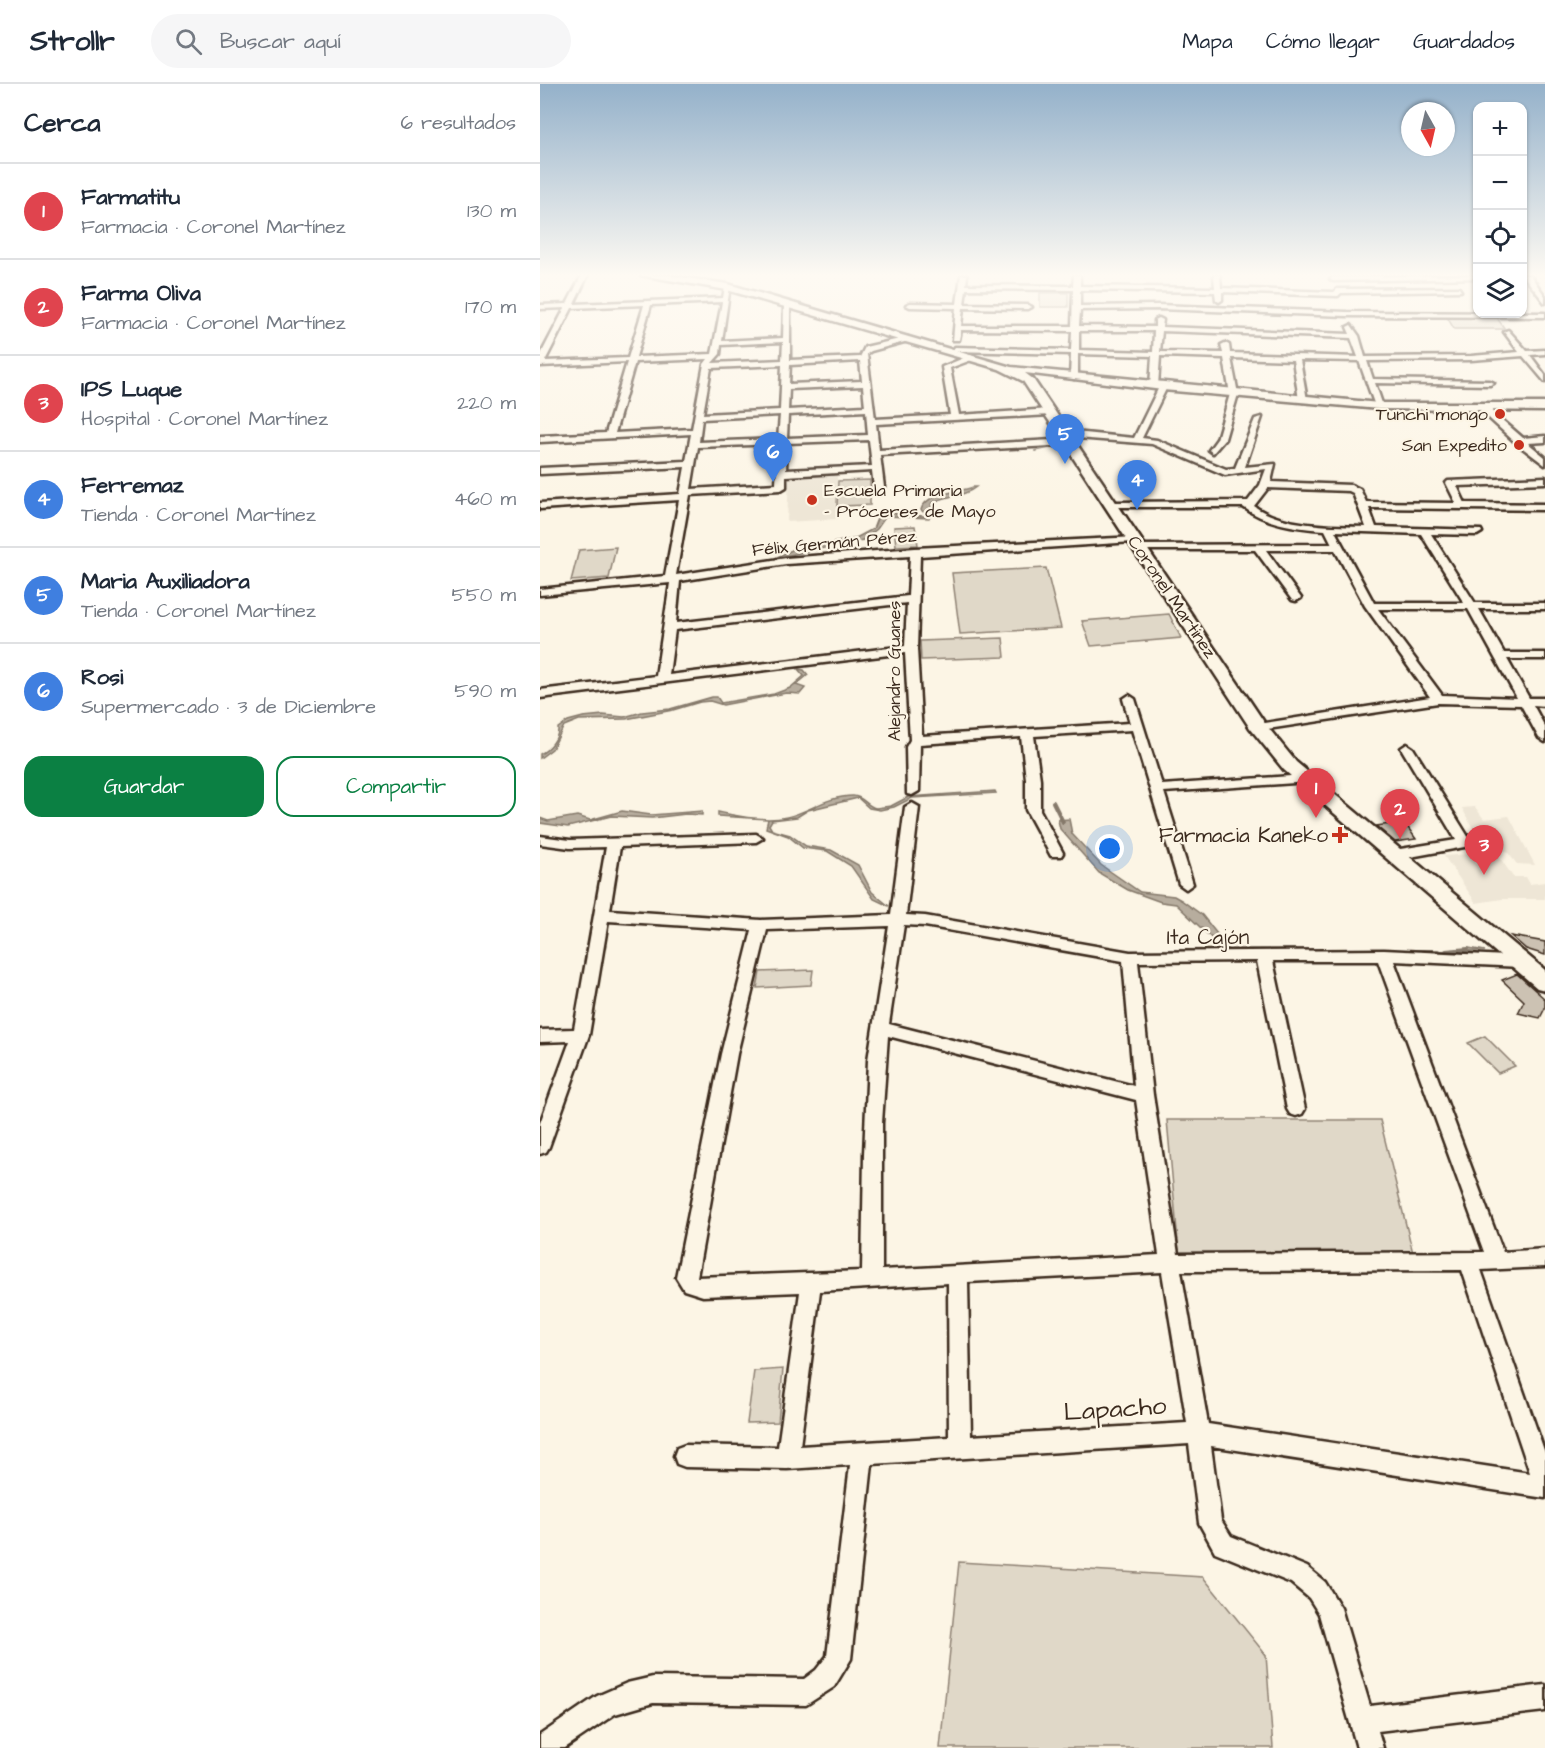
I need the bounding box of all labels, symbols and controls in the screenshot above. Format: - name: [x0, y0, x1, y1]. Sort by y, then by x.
- search box: [151, 14, 571, 68]
- text: Strollr: [30, 22, 115, 61]
- icon: search: [172, 25, 205, 58]
- text: Buscar aquí: [220, 26, 341, 57]
- text: Mapa: [1182, 27, 1233, 56]
- text: Cómo llegar: [1266, 27, 1380, 56]
- text: Guardados: [1413, 27, 1515, 56]
- north arrow: [1401, 102, 1455, 156]
- map controls: [1473, 102, 1527, 318]
- button: +: [1473, 102, 1527, 156]
- text: Cerca: [24, 105, 101, 141]
- text: 6 resultados: [400, 109, 516, 137]
- button: −: [1473, 156, 1527, 210]
- text: Farmatitu: [81, 182, 180, 213]
- text: 1: [42, 197, 45, 225]
- text: 130 m: [467, 197, 516, 225]
- button: locate: [1473, 210, 1527, 264]
- text: Farmacia · Coronel Martínez: [81, 213, 346, 241]
- button: layers: [1473, 264, 1527, 318]
- text: Farma Oliva: [81, 278, 201, 309]
- text: 2: [38, 293, 49, 321]
- text: 170 m: [465, 293, 516, 321]
- text: Farmacia · Coronel Martínez: [81, 309, 346, 337]
- text: IPS Luque: [81, 374, 182, 405]
- text: 3: [38, 389, 49, 417]
- text: 220 m: [457, 389, 516, 417]
- place label: Tunchi mongo: [1376, 402, 1488, 428]
- text: Hospital · Coronel Martínez: [81, 405, 328, 433]
- marker: Tunchi mongo: [1493, 407, 1507, 421]
- pin: 5: [1046, 414, 1084, 464]
- pin: 6: [754, 432, 792, 482]
- place label: San Expedito: [1402, 433, 1507, 458]
- marker: San Expedito: [1512, 438, 1526, 452]
- pin: 4: [1118, 460, 1156, 510]
- text: Ferremaz: [81, 470, 184, 501]
- place label: Escuela Primaria - Próceres de Mayo: [824, 478, 996, 525]
- text: 4: [37, 485, 50, 513]
- text: 460 m: [454, 485, 516, 513]
- marker: Escuela Primaria - Próceres de Mayo: [805, 493, 819, 507]
- text: Tienda · Coronel Martínez: [81, 501, 316, 529]
- street label: Félix Germán Pérez: [751, 523, 917, 563]
- street label: Coronel Martínez: [1122, 531, 1222, 663]
- text: Maria Auxiliadora: [81, 566, 250, 597]
- text: 5: [36, 581, 51, 609]
- text: 550 m: [451, 581, 516, 609]
- text: Tienda · Coronel Martínez: [81, 597, 316, 625]
- street label: Alejandro Guanes: [882, 601, 907, 741]
- text: Rosi: [81, 662, 123, 693]
- text: 6: [37, 677, 50, 705]
- text: 590 m: [454, 677, 516, 705]
- text: Supermercado · 3 de Diciembre: [81, 693, 376, 721]
- button: Guardar: [24, 756, 264, 817]
- button: Compartir: [276, 756, 516, 817]
- pin: 1: [1296, 768, 1336, 818]
- pin: 2: [1380, 790, 1420, 839]
- place label: Farmacia Kaneko: [1159, 821, 1328, 850]
- pin: 3: [1464, 826, 1504, 875]
- marker: Farmacia Kaneko: [1333, 828, 1347, 842]
- your location: [1095, 834, 1124, 863]
- street label: Ita Cajón: [1167, 923, 1249, 952]
- street label: Lapacho: [1062, 1387, 1168, 1431]

